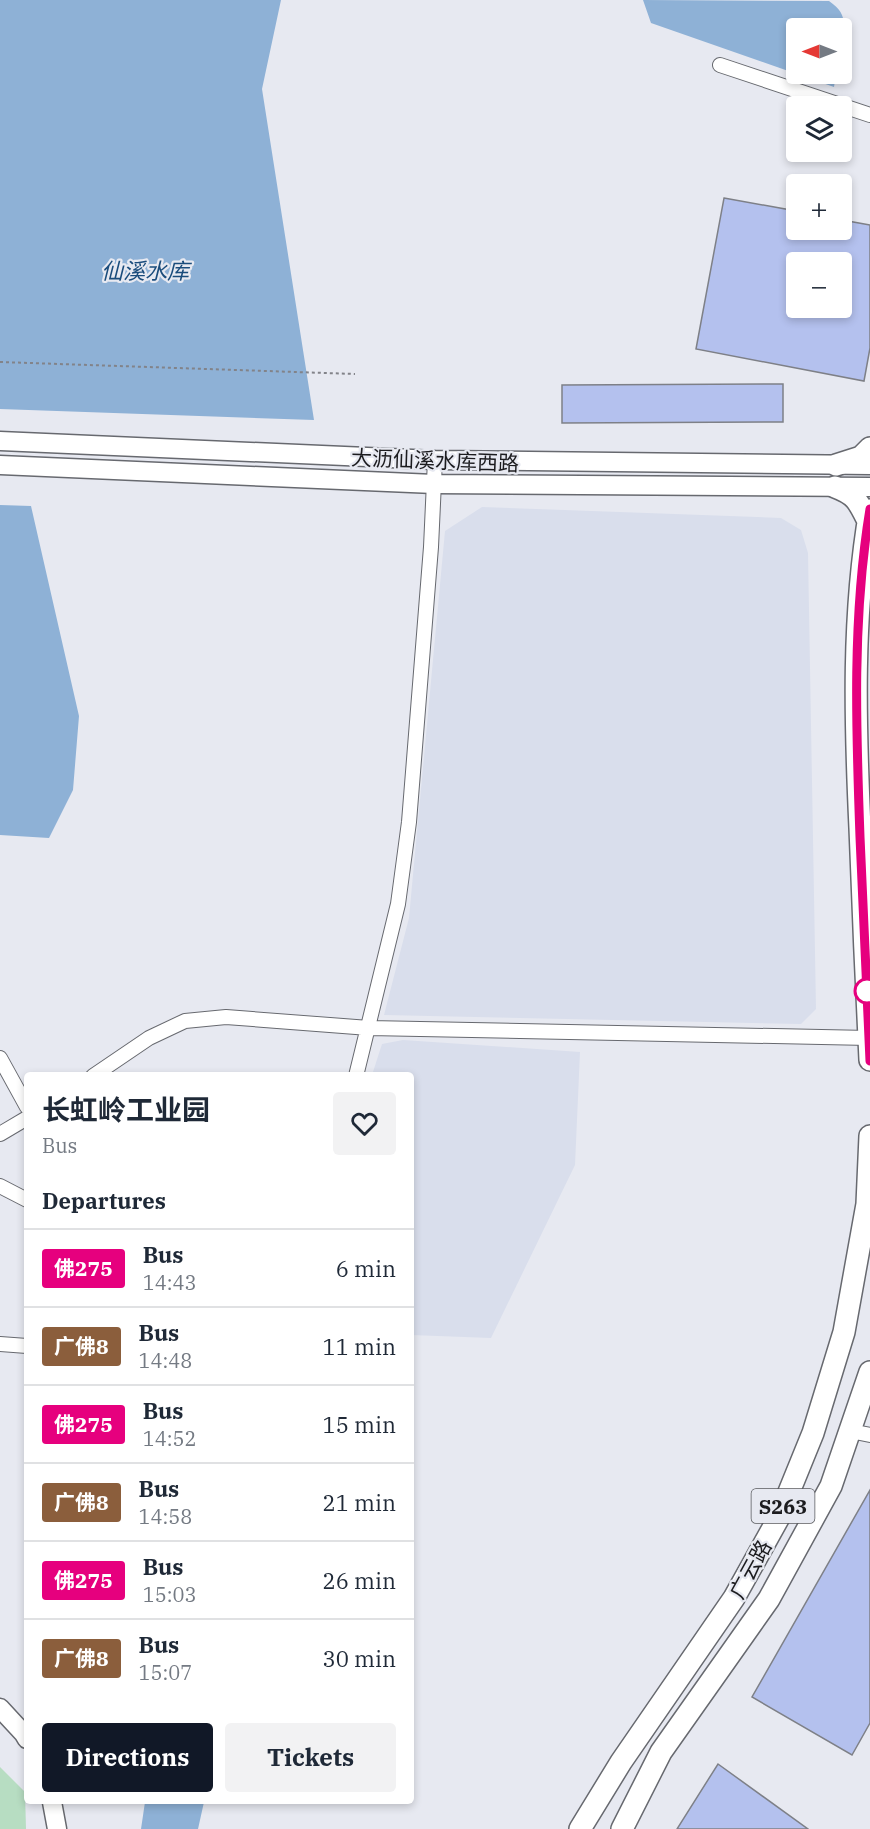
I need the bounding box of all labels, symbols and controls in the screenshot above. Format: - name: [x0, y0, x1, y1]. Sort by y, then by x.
- north arrow: [786, 18, 852, 84]
- map controls: [786, 18, 852, 318]
- button: layers: [786, 96, 852, 162]
- button: +: [786, 174, 852, 240]
- button: −: [786, 252, 852, 318]
- water label: 仙溪水库: [101, 256, 193, 285]
- street label: 大沥仙溪水库西路: [351, 443, 519, 477]
- unlabelled marker: [854, 978, 870, 1004]
- text: 长虹岭工业园: [42, 1091, 210, 1128]
- button: heart: [333, 1092, 396, 1155]
- text: Bus: [42, 1132, 77, 1159]
- text: Departures: [42, 1186, 166, 1215]
- text: Bus: [143, 1240, 184, 1269]
- text: 佛275: [54, 1254, 113, 1282]
- text: 6 min: [336, 1254, 396, 1283]
- text: 14:43: [143, 1269, 197, 1296]
- text: Bus: [139, 1318, 179, 1347]
- text: 广佛8: [54, 1332, 109, 1360]
- text: 11 min: [323, 1332, 396, 1361]
- text: 14:48: [139, 1347, 192, 1374]
- text: Bus: [143, 1396, 184, 1425]
- text: 佛275: [54, 1410, 113, 1438]
- text: 15 min: [323, 1410, 396, 1439]
- text: 14:52: [143, 1425, 197, 1452]
- text: Bus: [139, 1474, 179, 1503]
- text: 广佛8: [54, 1488, 109, 1516]
- text: 21 min: [323, 1488, 396, 1517]
- road number: S263: [752, 1489, 814, 1523]
- text: 14:58: [139, 1503, 192, 1530]
- street label: 广云路: [722, 1535, 778, 1603]
- text: Bus: [143, 1552, 184, 1581]
- text: 佛275: [54, 1566, 113, 1594]
- text: 26 min: [323, 1566, 396, 1595]
- text: 15:03: [143, 1581, 197, 1608]
- text: Bus: [139, 1630, 179, 1659]
- text: 广佛8: [54, 1644, 109, 1672]
- text: 30 min: [323, 1644, 396, 1673]
- text: 15:07: [139, 1659, 192, 1686]
- button: Directions: [42, 1723, 213, 1792]
- button: Tickets: [225, 1723, 396, 1792]

